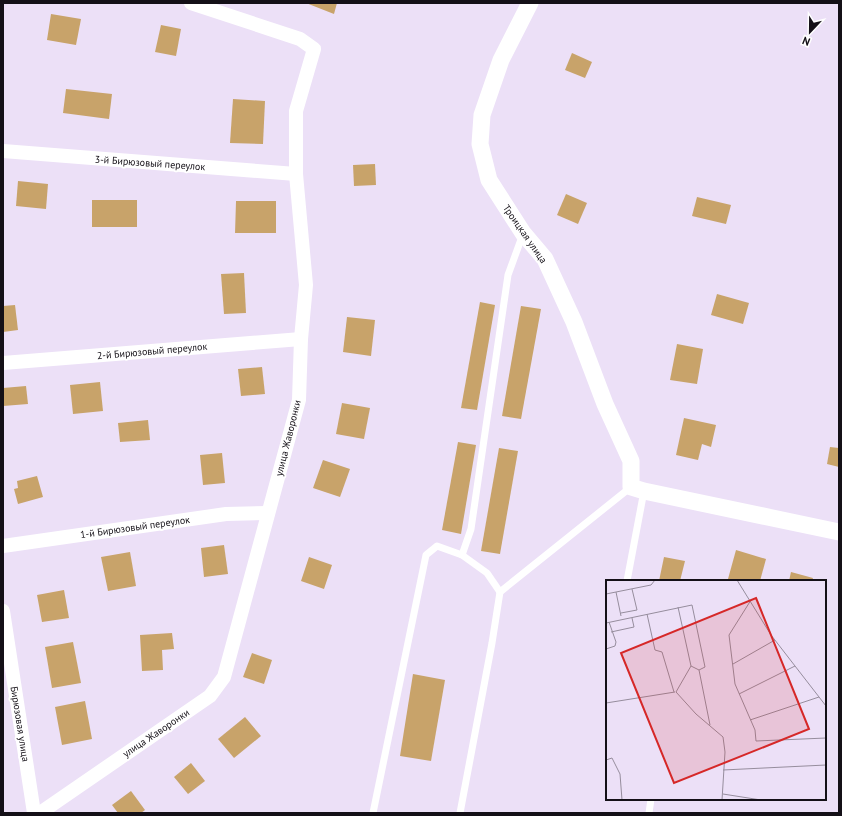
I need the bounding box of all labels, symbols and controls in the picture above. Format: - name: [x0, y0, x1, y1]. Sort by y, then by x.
- north arrow: [790, 12, 830, 52]
- text: N: [800, 33, 812, 49]
- street label: 3-й Бирюзовый переулок: [94, 153, 206, 173]
- street label: Троицкая улица: [500, 202, 550, 266]
- street label: 2-й Бирюзовый переулок: [96, 340, 208, 362]
- street label: улица Жаворонки: [272, 399, 304, 477]
- street label: 1-й Бирюзовый переулок: [79, 513, 191, 541]
- inset map: [606, 580, 826, 800]
- street label: Бирюзовая улица: [8, 685, 32, 763]
- street label: улица Жаворонки: [120, 706, 192, 760]

